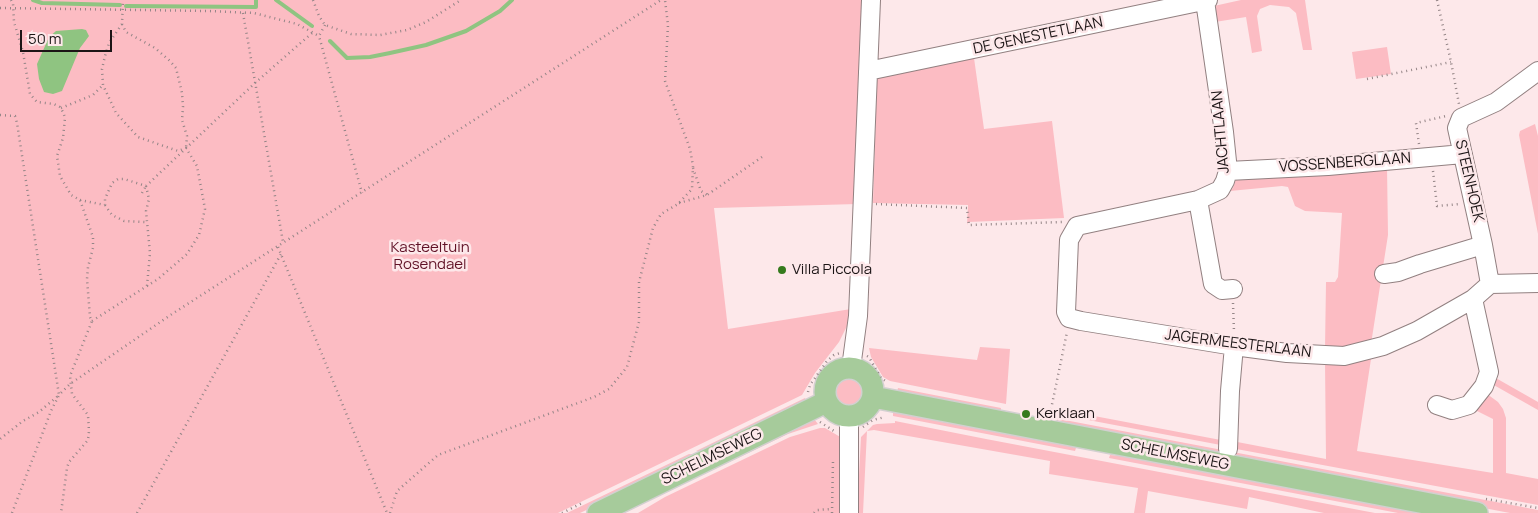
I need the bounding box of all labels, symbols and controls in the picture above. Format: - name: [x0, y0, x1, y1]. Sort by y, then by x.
- street label: DE GENESTETLAAN: [971, 13, 1105, 59]
- scale bar: [22, 20, 115, 52]
- text: 50 m: [28, 28, 62, 49]
- street label: JACHTLAAN: [1208, 90, 1234, 174]
- street label: STEENHOEK: [1451, 138, 1487, 224]
- street label: VOSSENBERGLAAN: [1278, 149, 1412, 177]
- park label: Kasteeltuin Rosendael: [390, 239, 470, 274]
- place label: Villa Piccola: [792, 261, 872, 279]
- marker: Villa Piccola: [776, 264, 788, 276]
- street label: JAGERMEESTERLAAN: [1164, 326, 1312, 362]
- place label: Kerklaan: [1036, 405, 1095, 423]
- marker: Kerklaan: [1020, 408, 1032, 420]
- street label: SCHELMSEWEG: [659, 425, 765, 489]
- street label: SCHELMSEWEG: [1120, 436, 1230, 474]

